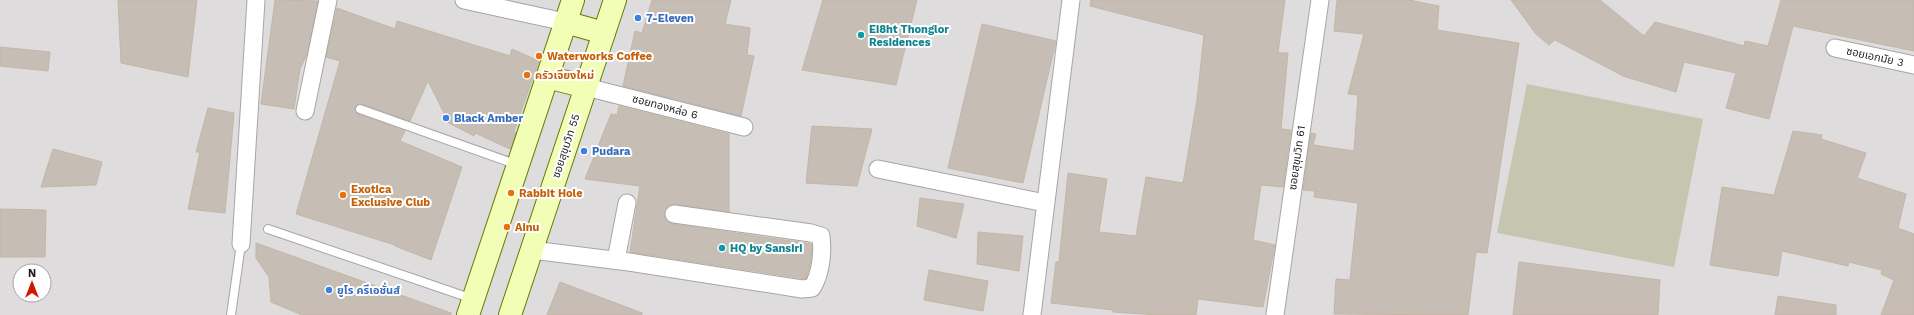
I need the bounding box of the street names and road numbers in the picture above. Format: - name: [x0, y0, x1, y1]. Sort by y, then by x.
- street label: ซอยเอกมัย 3: [1845, 45, 1905, 69]
- street label: ซอยทองหล่อ 6: [631, 92, 700, 122]
- street label: ซอยสุขุมวิท 55: [550, 112, 582, 180]
- street label: ซอยสุขุมวิท 61: [1286, 125, 1308, 191]

